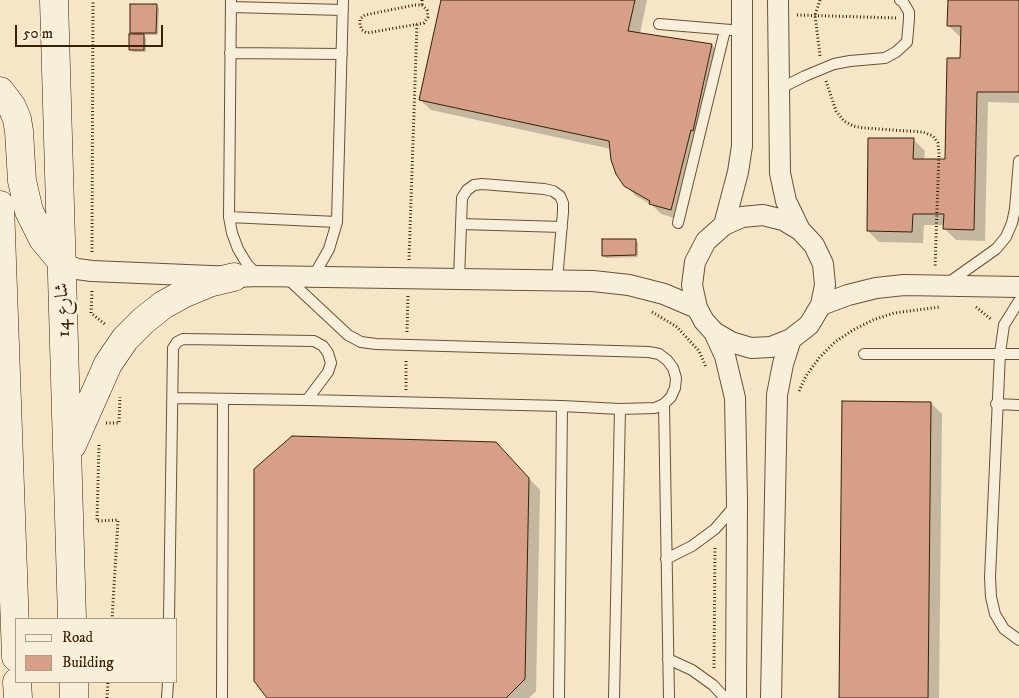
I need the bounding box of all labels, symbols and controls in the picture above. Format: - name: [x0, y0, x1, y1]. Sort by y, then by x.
- scale bar: [18, 15, 165, 47]
- text: 50 m: [23, 24, 53, 43]
- street label: شارع 14: [52, 282, 76, 338]
- legend: [15, 618, 178, 683]
- text: Road: [62, 628, 93, 647]
- text: Building: [62, 653, 114, 672]

